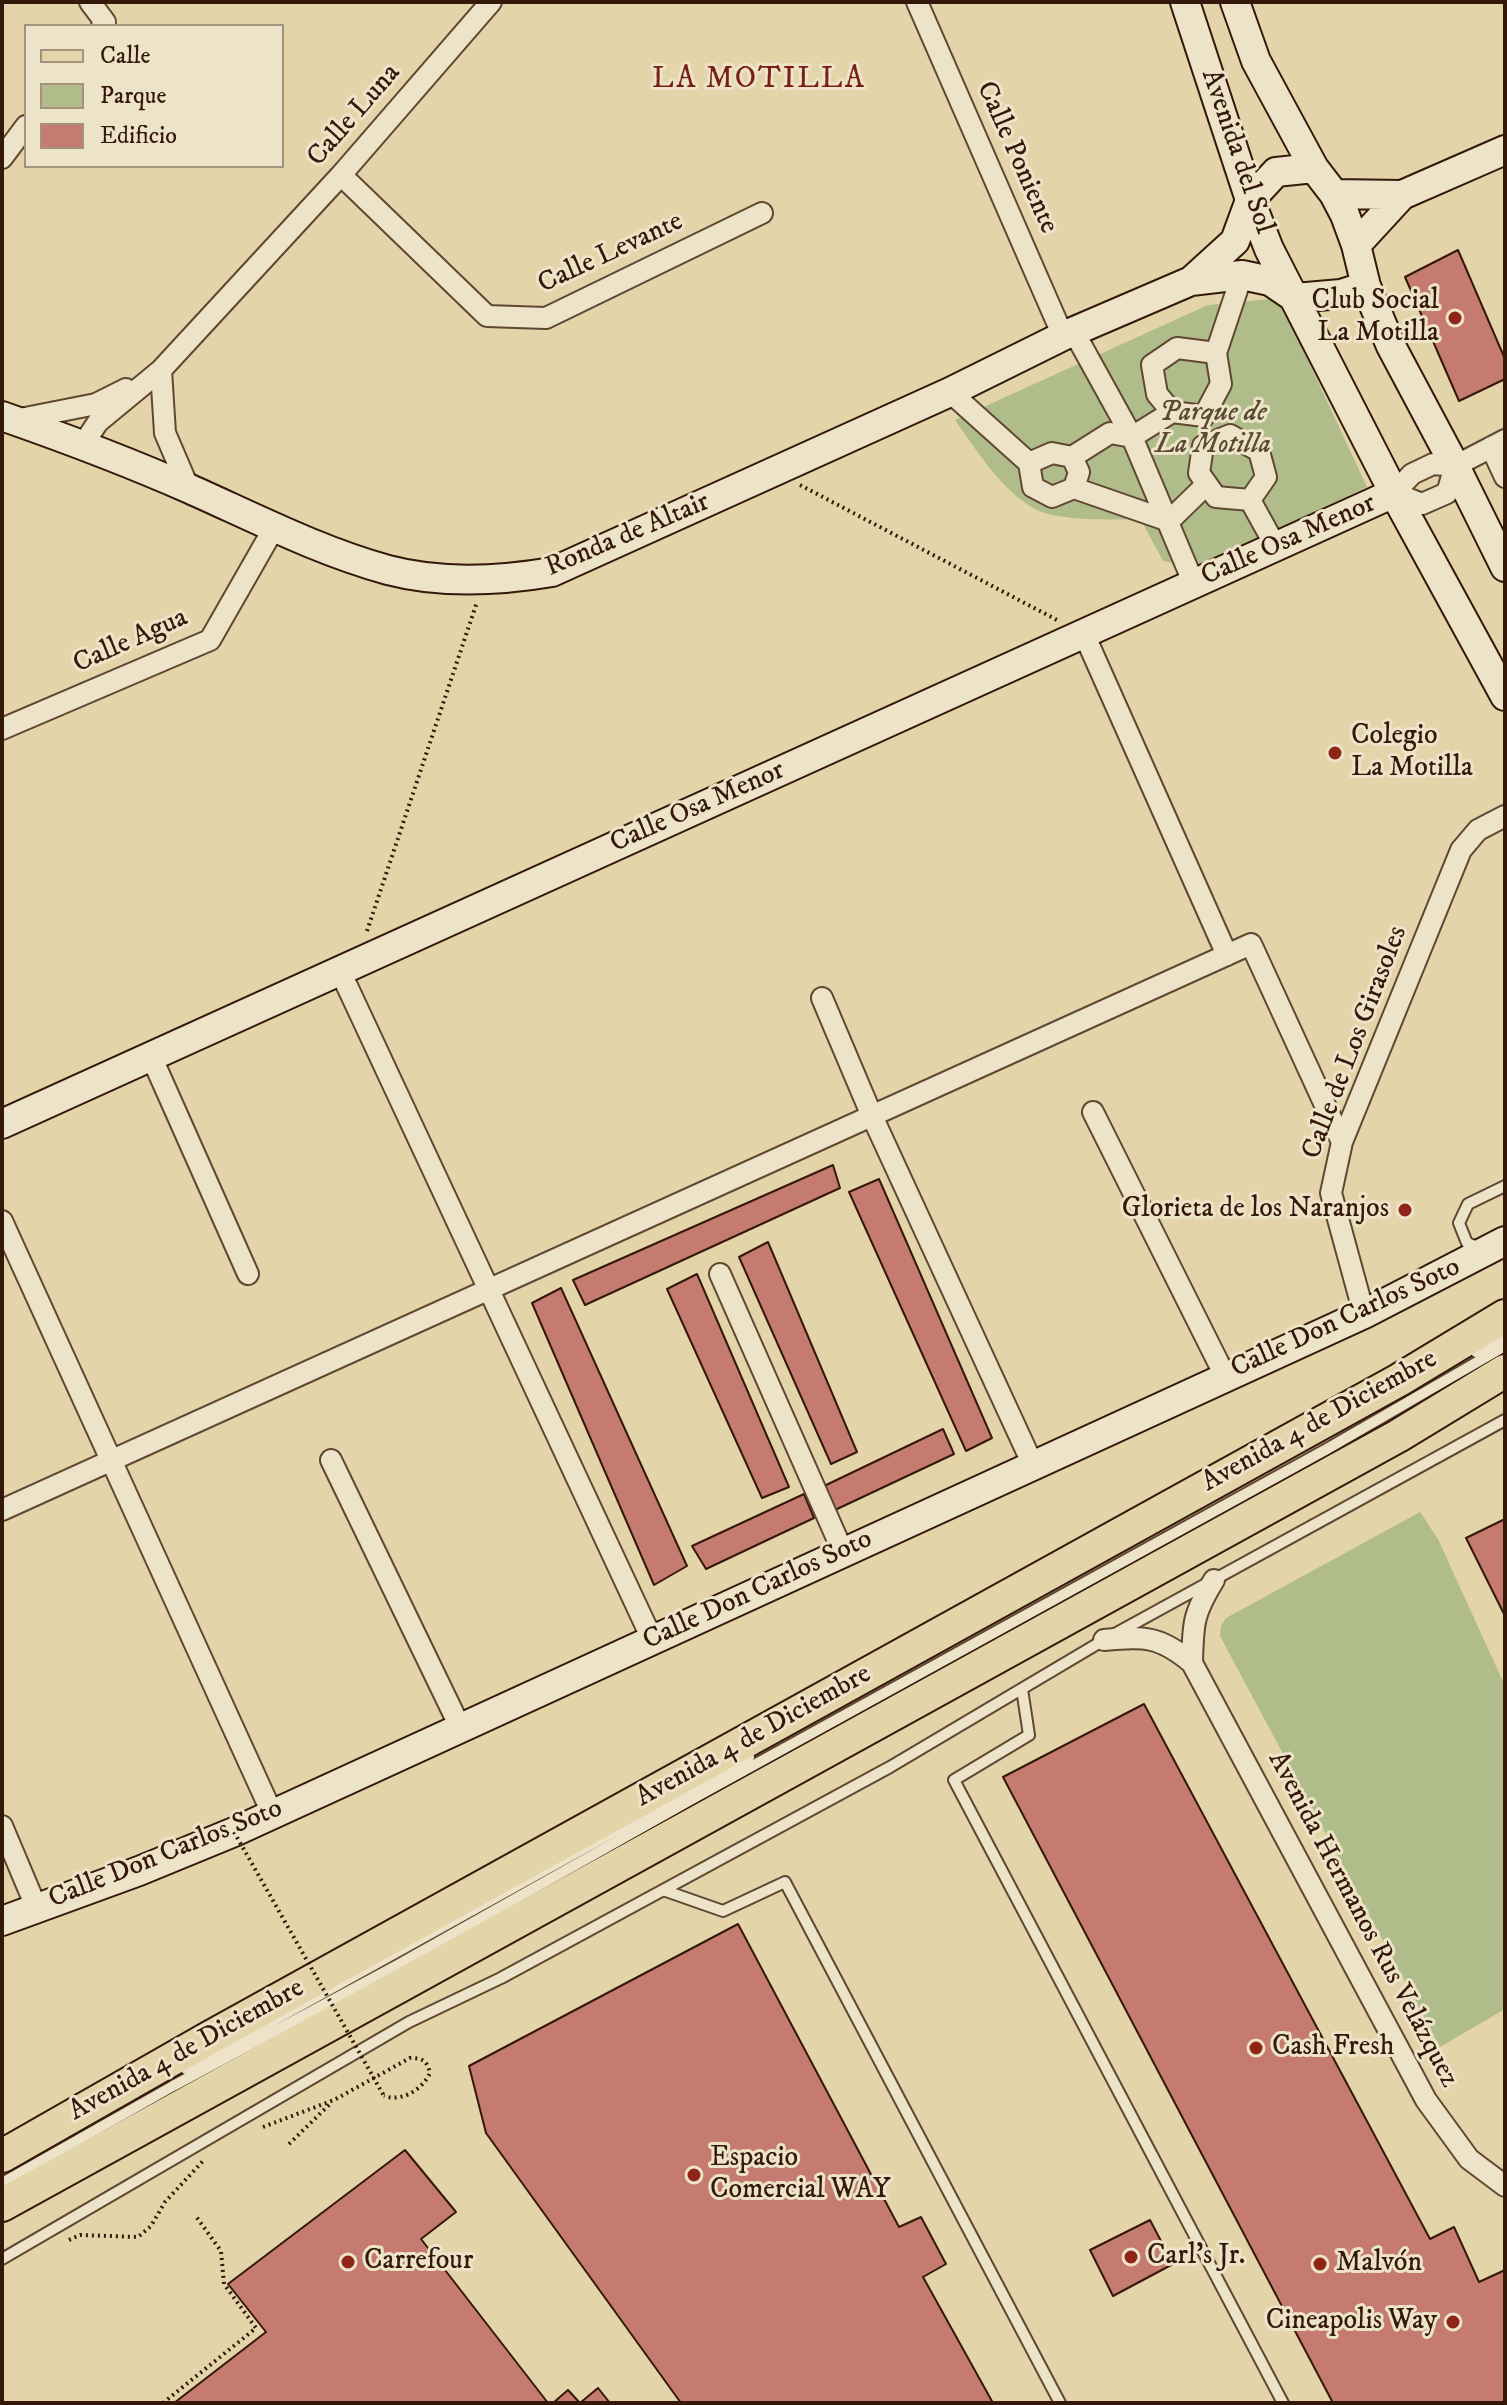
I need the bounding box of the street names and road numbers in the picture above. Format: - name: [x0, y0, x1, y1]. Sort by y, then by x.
- street label: Calle Luna: [301, 58, 409, 174]
- street label: Avenida del Sol: [1192, 65, 1280, 239]
- street label: Calle Poniente: [968, 77, 1064, 239]
- street label: Calle Levante: [533, 206, 689, 302]
- street label: Ronda de Altair: [541, 486, 715, 586]
- street label: Calle Osa Menor: [1197, 488, 1381, 594]
- street label: Calle Agua: [69, 602, 193, 682]
- street label: Calle Osa Menor: [606, 755, 790, 861]
- street label: Calle de Los Girasoles: [1296, 922, 1416, 1164]
- street label: Calle Don Carlos Soto: [1226, 1251, 1466, 1387]
- street label: Avenida 4 de Diciembre: [1197, 1343, 1443, 1501]
- street label: Calle Don Carlos Soto: [638, 1523, 878, 1659]
- street label: Avenida 4 de Diciembre: [631, 1658, 877, 1816]
- street label: Avenida Hermanos Rus Velázquez: [1259, 1746, 1465, 2094]
- street label: Calle Don Carlos Soto: [44, 1793, 288, 1917]
- street label: Avenida 4 de Diciembre: [64, 1972, 310, 2130]

